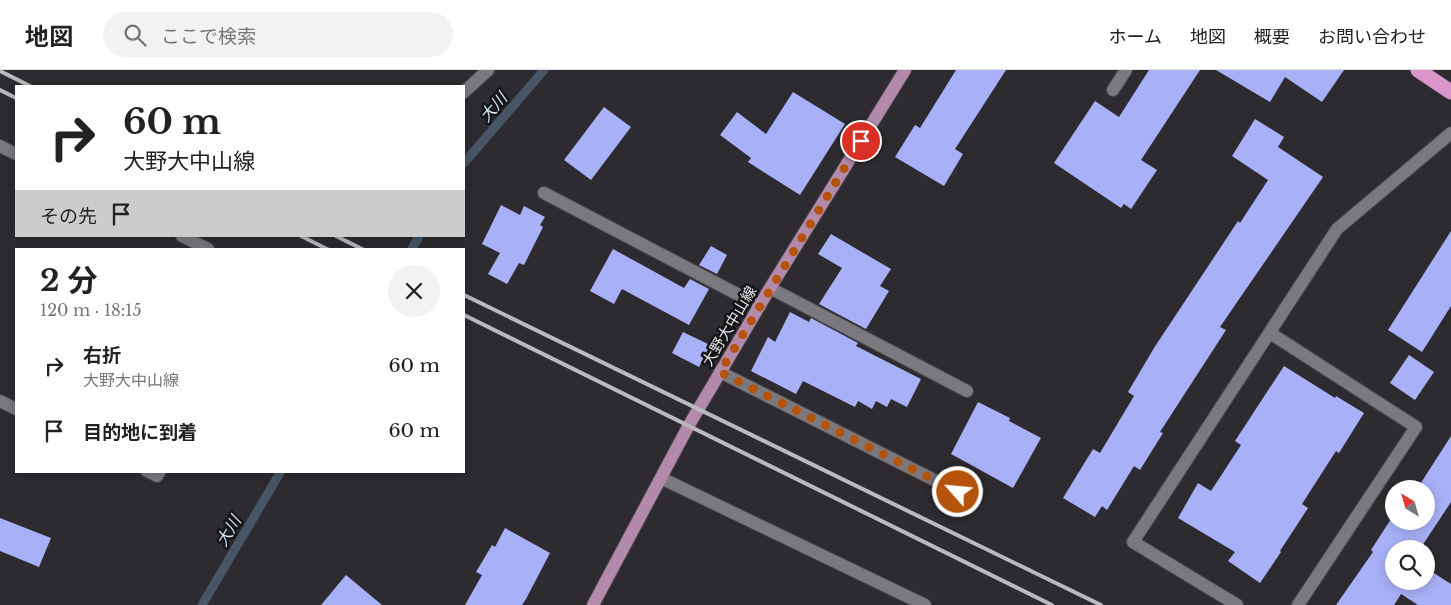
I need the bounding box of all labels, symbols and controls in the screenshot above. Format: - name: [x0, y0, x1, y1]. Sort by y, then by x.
- search box: [103, 12, 453, 57]
- icon: search: [121, 21, 149, 49]
- text: 地図: [25, 22, 73, 51]
- text: ここで検索: [161, 25, 256, 48]
- text: ホーム: [1109, 26, 1162, 48]
- text: 地図: [1190, 26, 1226, 48]
- text: 概要: [1254, 26, 1290, 48]
- text: お問い合わせ: [1318, 26, 1426, 48]
- water label: 大川: [475, 87, 512, 126]
- text: 60 m: [123, 100, 221, 143]
- icon: right: [40, 105, 105, 170]
- pin: [840, 120, 882, 162]
- icon: arrive: [847, 127, 875, 155]
- text: 大野大中山線: [123, 148, 255, 175]
- icon: arrive: [107, 200, 135, 228]
- text: その先: [40, 205, 97, 228]
- text: 2 分: [40, 262, 98, 299]
- button: close: [388, 265, 440, 317]
- street label: 大野大中山線: [698, 283, 760, 369]
- text: 120 m · 18:15: [40, 300, 142, 320]
- text: 右折: [83, 344, 121, 367]
- icon: right: [40, 352, 68, 380]
- text: 60 m: [388, 354, 440, 377]
- text: 大野大中山線: [83, 370, 179, 390]
- icon: arrive: [40, 417, 68, 445]
- text: 60 m: [388, 419, 440, 442]
- text: 目的地に到着: [83, 421, 197, 444]
- position arrow: [931, 465, 983, 517]
- north arrow: [1385, 480, 1435, 530]
- map controls: [1385, 480, 1435, 590]
- water label: 大川: [211, 510, 246, 550]
- button: search: [1385, 540, 1435, 590]

